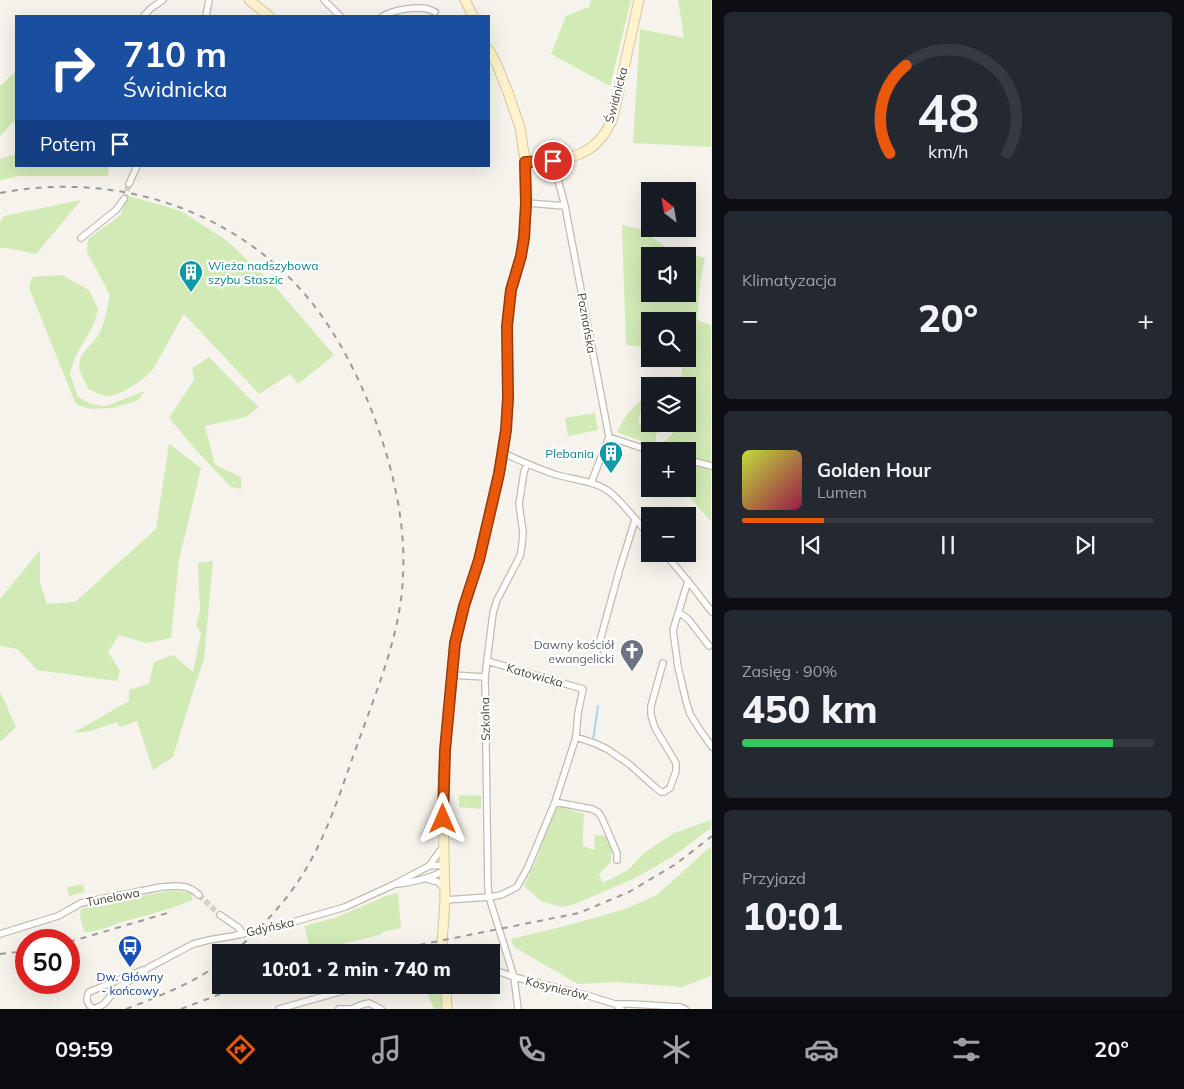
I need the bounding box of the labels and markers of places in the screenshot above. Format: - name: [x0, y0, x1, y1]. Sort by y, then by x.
- pin: [532, 140, 574, 182]
- place label: Wieża nadszybowa szybu Staszic: [208, 258, 319, 287]
- building icon: Wieża nadszybowa szybu Staszic: [178, 259, 204, 293]
- building icon: Plebania: [598, 440, 624, 474]
- place label: Plebania: [545, 446, 594, 461]
- place label: Dawny kościół ewangelicki: [534, 637, 615, 666]
- church icon: Dawny kościół ewangelicki: [619, 638, 645, 672]
- bus stop icon: Dw. Główny - końcowy: [117, 934, 143, 968]
- place label: Dw. Główny - końcowy: [97, 969, 164, 998]

